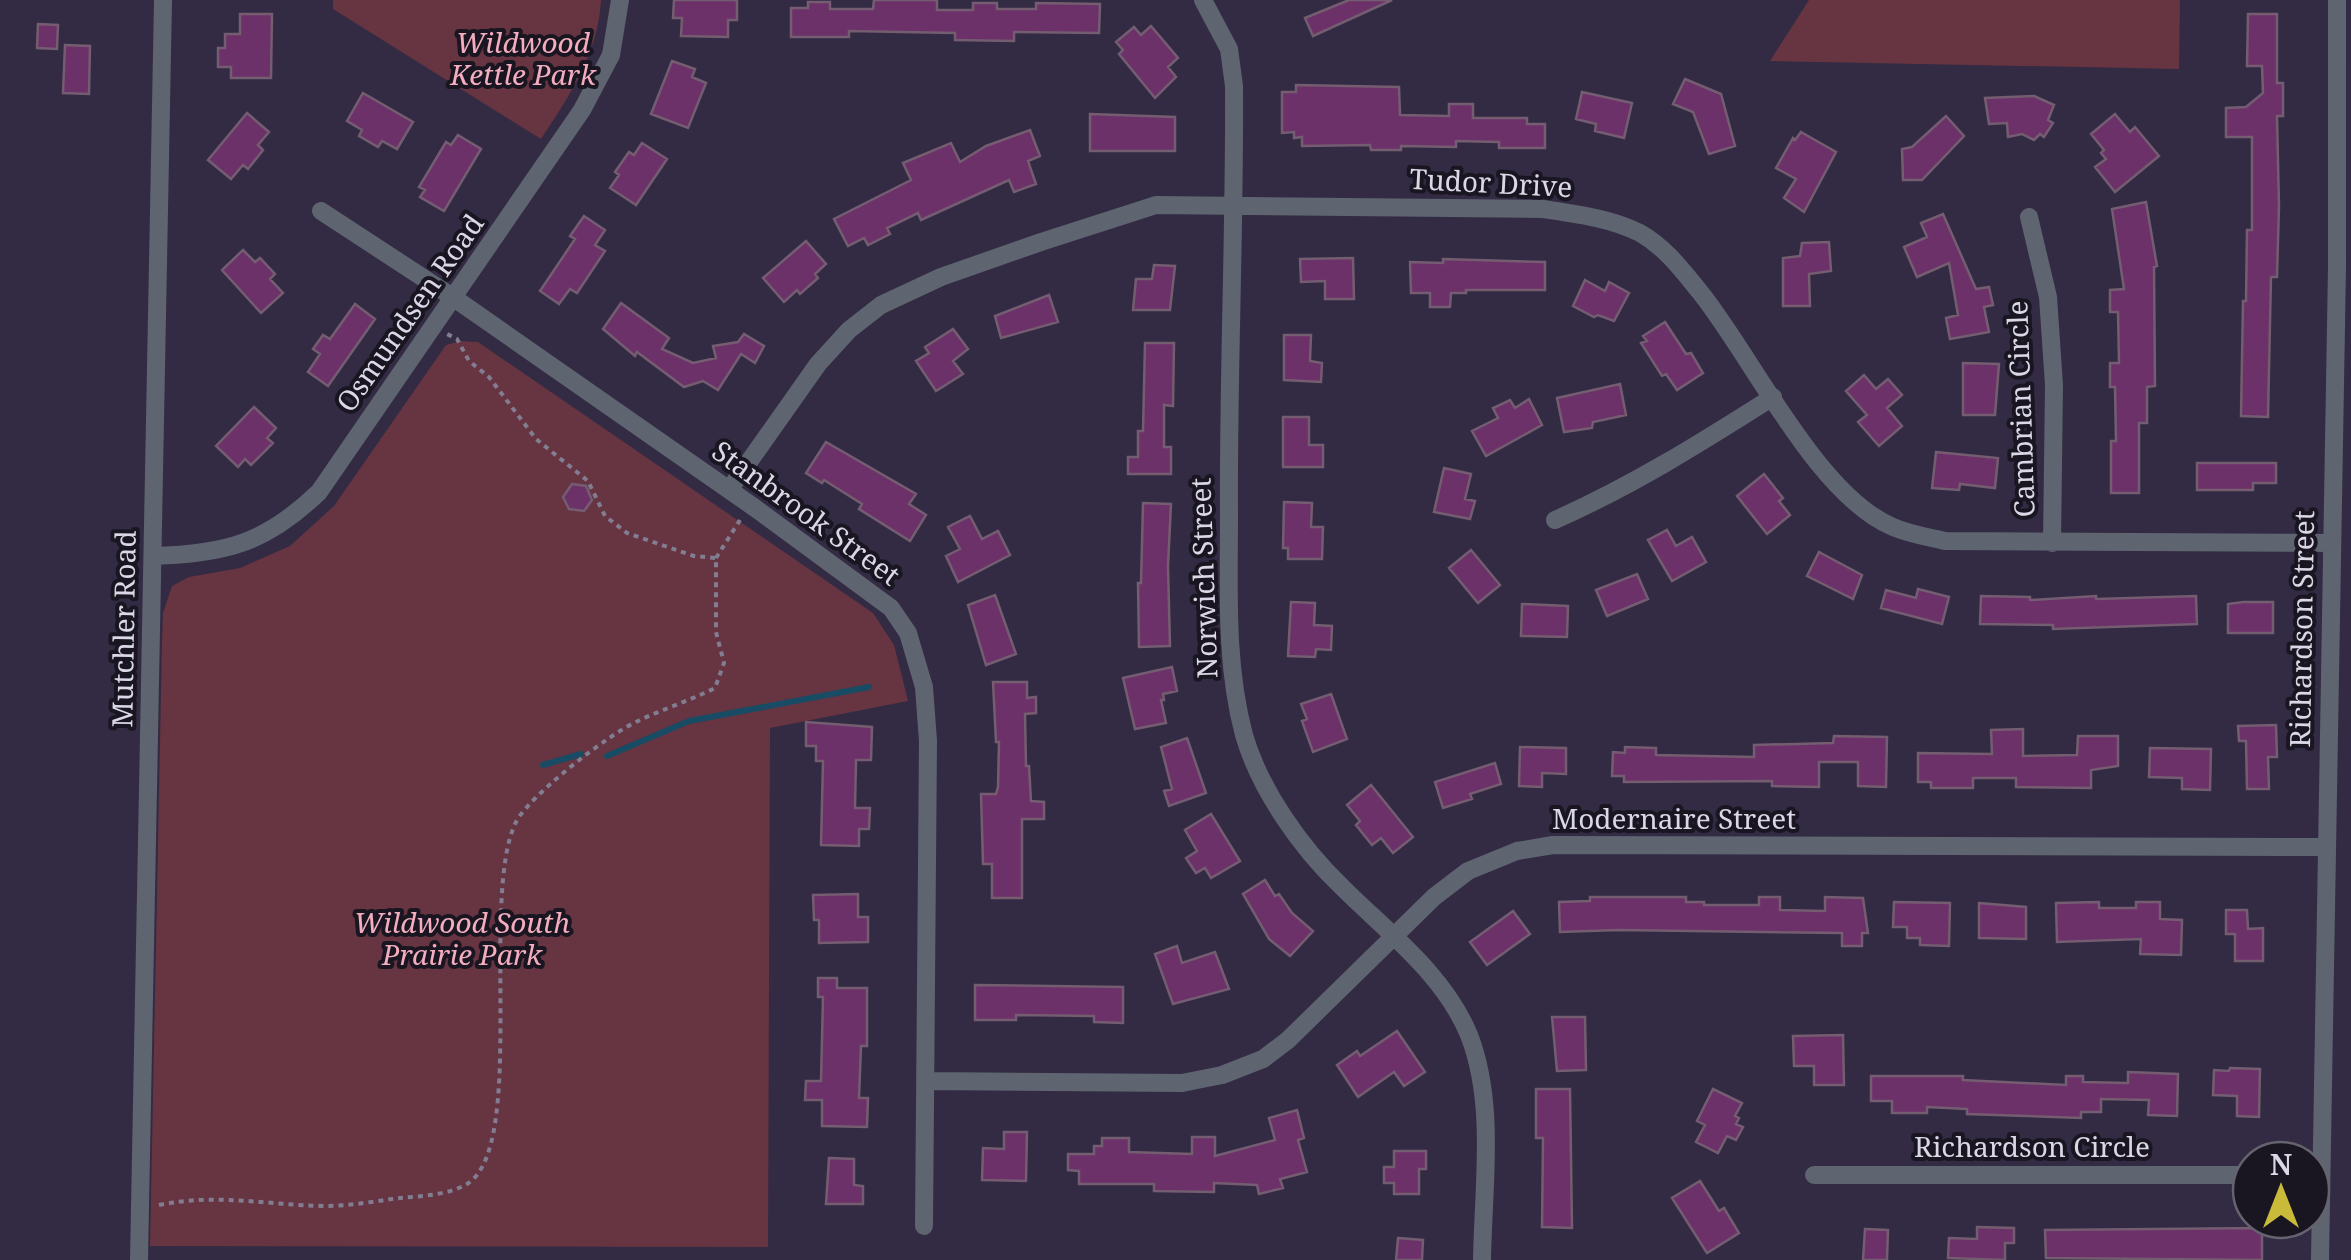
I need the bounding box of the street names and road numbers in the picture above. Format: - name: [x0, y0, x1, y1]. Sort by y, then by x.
- street label: Tudor Drive: [1409, 159, 1573, 205]
- street label: Osmundsen Road: [327, 206, 492, 419]
- street label: Cambrian Circle: [1997, 300, 2043, 518]
- street label: Stanbrook Street: [705, 431, 908, 593]
- street label: Norwich Street: [1181, 477, 1225, 679]
- street label: Richardson Street: [2280, 510, 2322, 748]
- street label: Mutchler Road: [102, 530, 144, 728]
- street label: Modernaire Street: [1552, 799, 1796, 837]
- street label: Richardson Circle: [1914, 1127, 2150, 1165]

